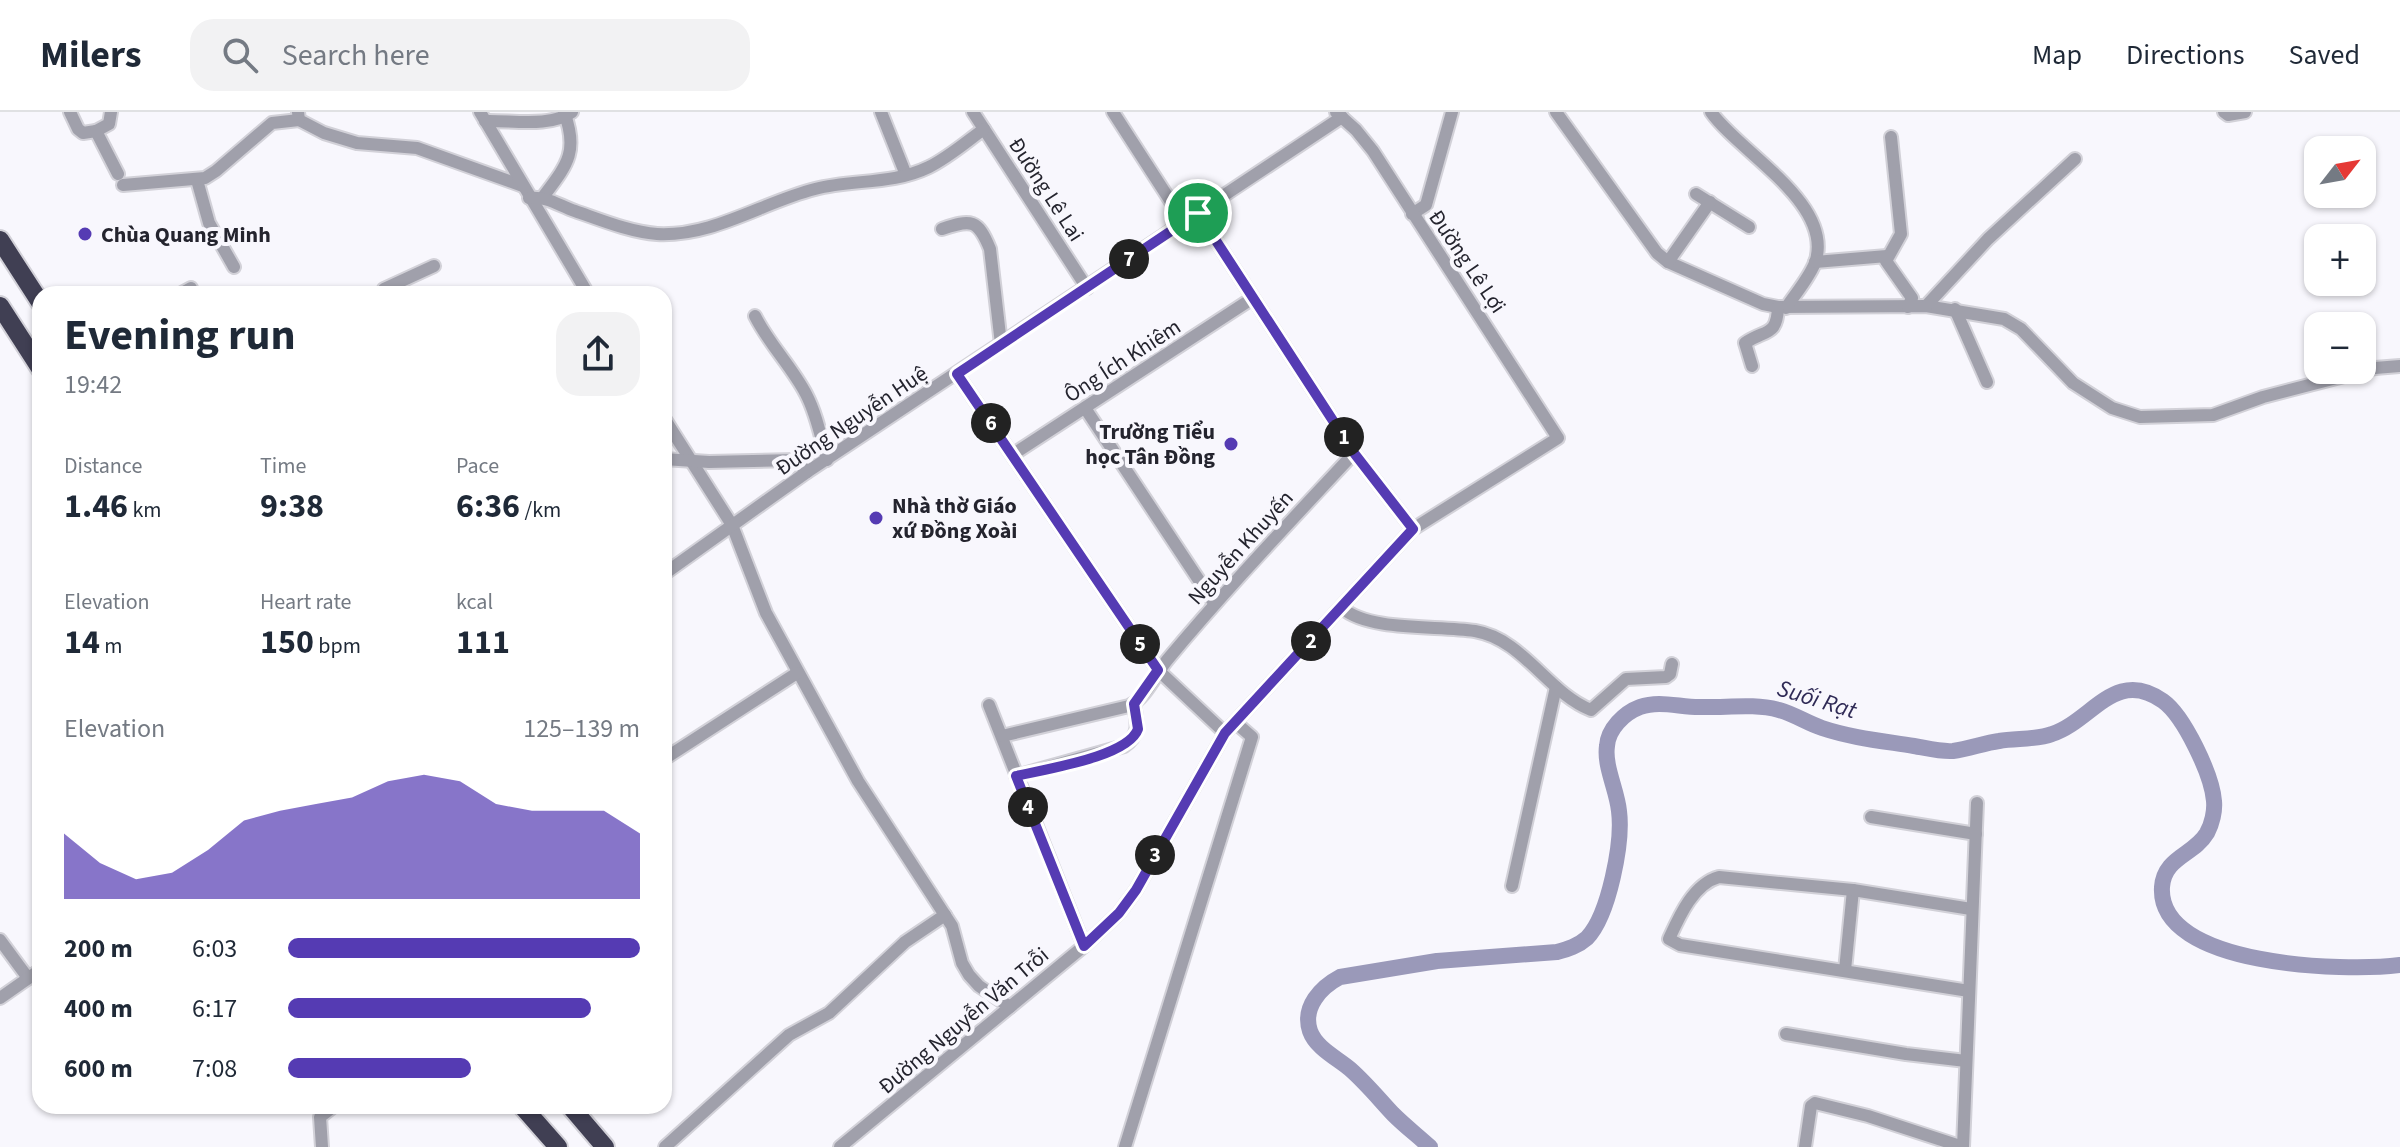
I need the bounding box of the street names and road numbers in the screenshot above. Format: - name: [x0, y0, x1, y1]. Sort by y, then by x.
- street label: Đường Lê Lai: [1001, 131, 1092, 248]
- street label: Đường Lê Lợi: [1421, 203, 1514, 320]
- street label: Ông Ích Khiêm: [1058, 311, 1187, 411]
- street label: Đường Nguyễn Huệ: [769, 358, 934, 484]
- street label: Nguyễn Khuyến: [1180, 483, 1301, 612]
- street label: Đường Nguyễn Văn Trỗi: [871, 940, 1056, 1102]

